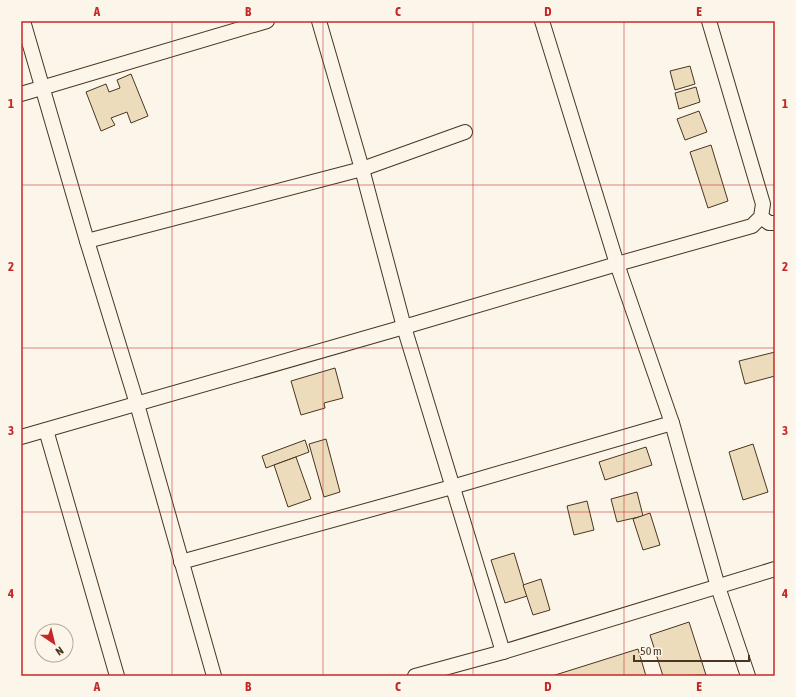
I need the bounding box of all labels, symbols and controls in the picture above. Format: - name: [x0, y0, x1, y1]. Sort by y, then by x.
- text: A: [93, 4, 101, 19]
- text: B: [245, 4, 252, 19]
- text: C: [395, 4, 401, 19]
- text: D: [544, 4, 552, 19]
- text: E: [696, 4, 702, 19]
- text: 1: [8, 96, 14, 111]
- text: 1: [782, 96, 788, 111]
- text: 2: [8, 259, 14, 274]
- text: 2: [782, 259, 788, 274]
- text: 3: [8, 423, 14, 438]
- text: 3: [782, 423, 788, 438]
- text: 4: [7, 586, 14, 601]
- text: 4: [781, 586, 788, 601]
- north arrow: [34, 623, 74, 663]
- scale bar: [634, 637, 749, 663]
- text: N: [54, 644, 66, 658]
- text: 50 m: [640, 644, 662, 658]
- text: A: [93, 679, 101, 694]
- text: B: [245, 679, 252, 694]
- text: C: [395, 679, 401, 694]
- text: D: [544, 679, 552, 694]
- text: E: [696, 679, 702, 694]

